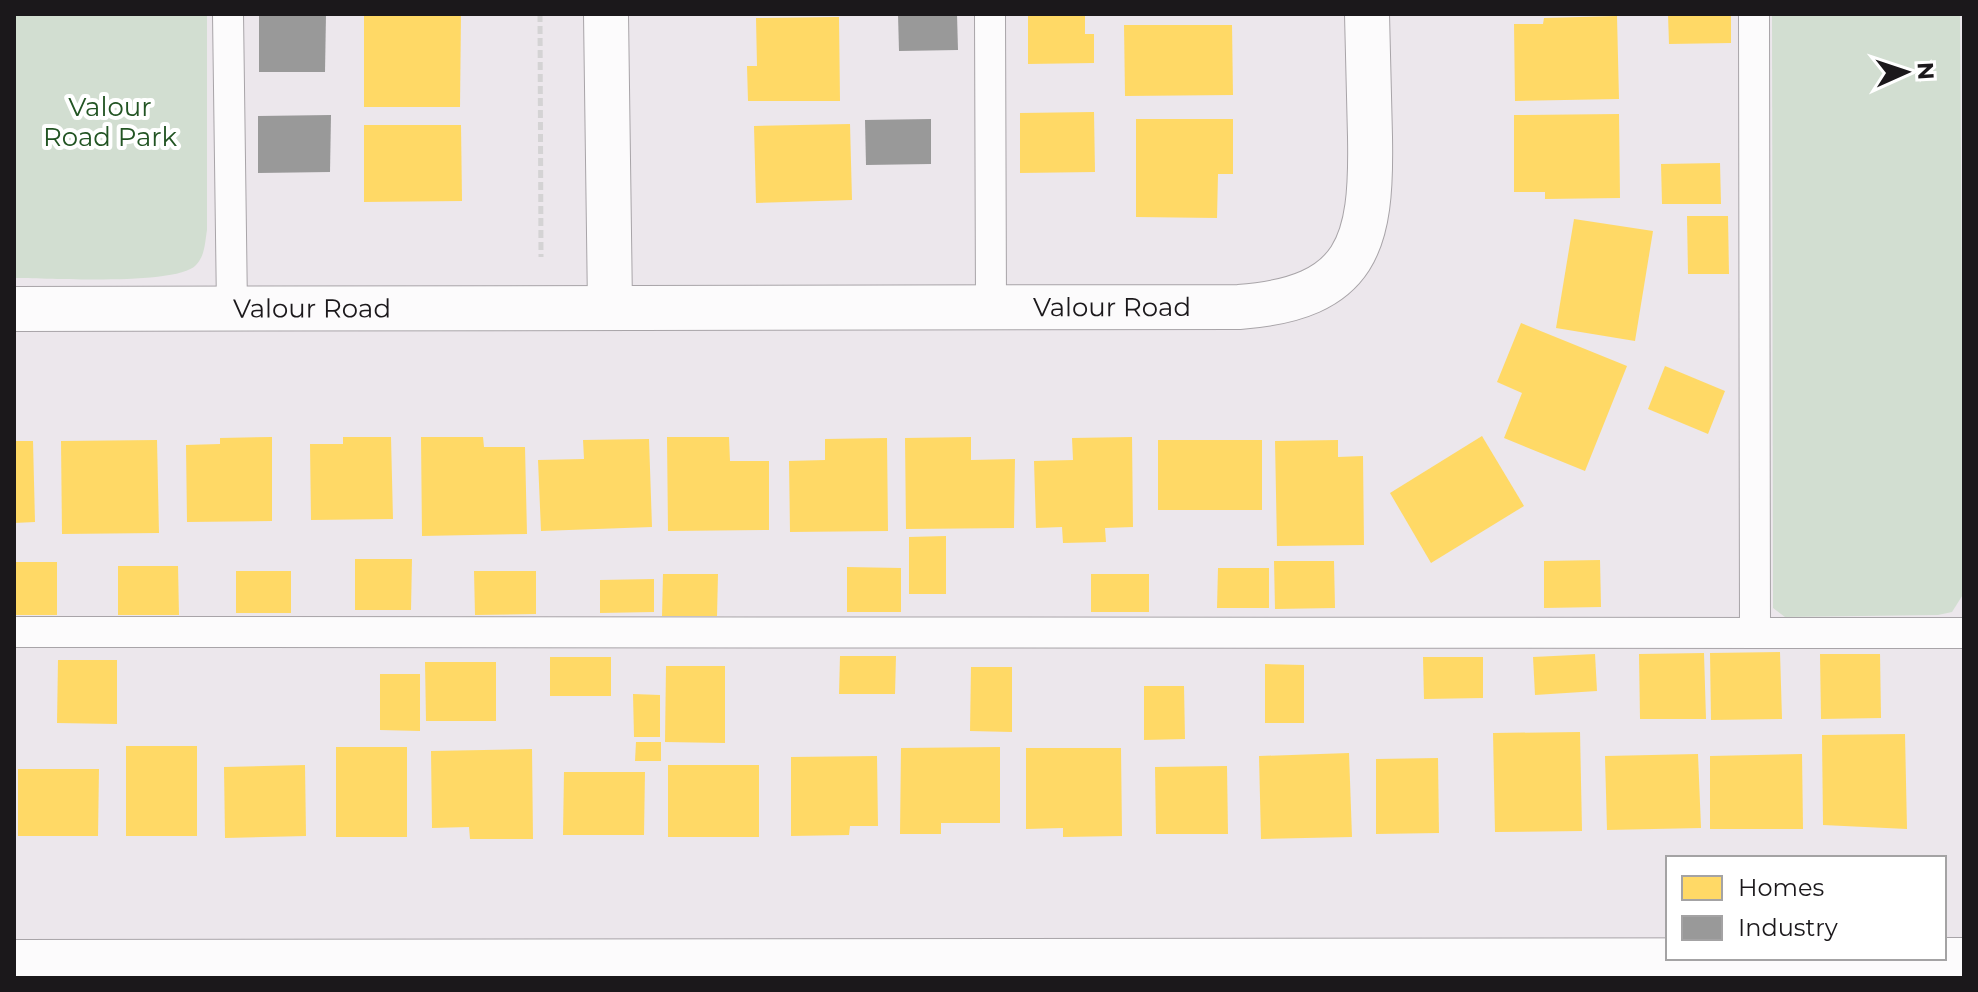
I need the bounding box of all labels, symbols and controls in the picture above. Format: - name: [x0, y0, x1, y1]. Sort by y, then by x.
- north arrow: [1866, 32, 1946, 112]
- text: N: [1912, 61, 1939, 81]
- park label: Valour Road Park: [43, 91, 178, 153]
- street label: Valour Road: [1033, 291, 1191, 323]
- street label: Valour Road: [233, 292, 391, 325]
- legend: [1666, 856, 1946, 960]
- text: Homes: [1738, 873, 1824, 902]
- text: Industry: [1738, 913, 1838, 942]

